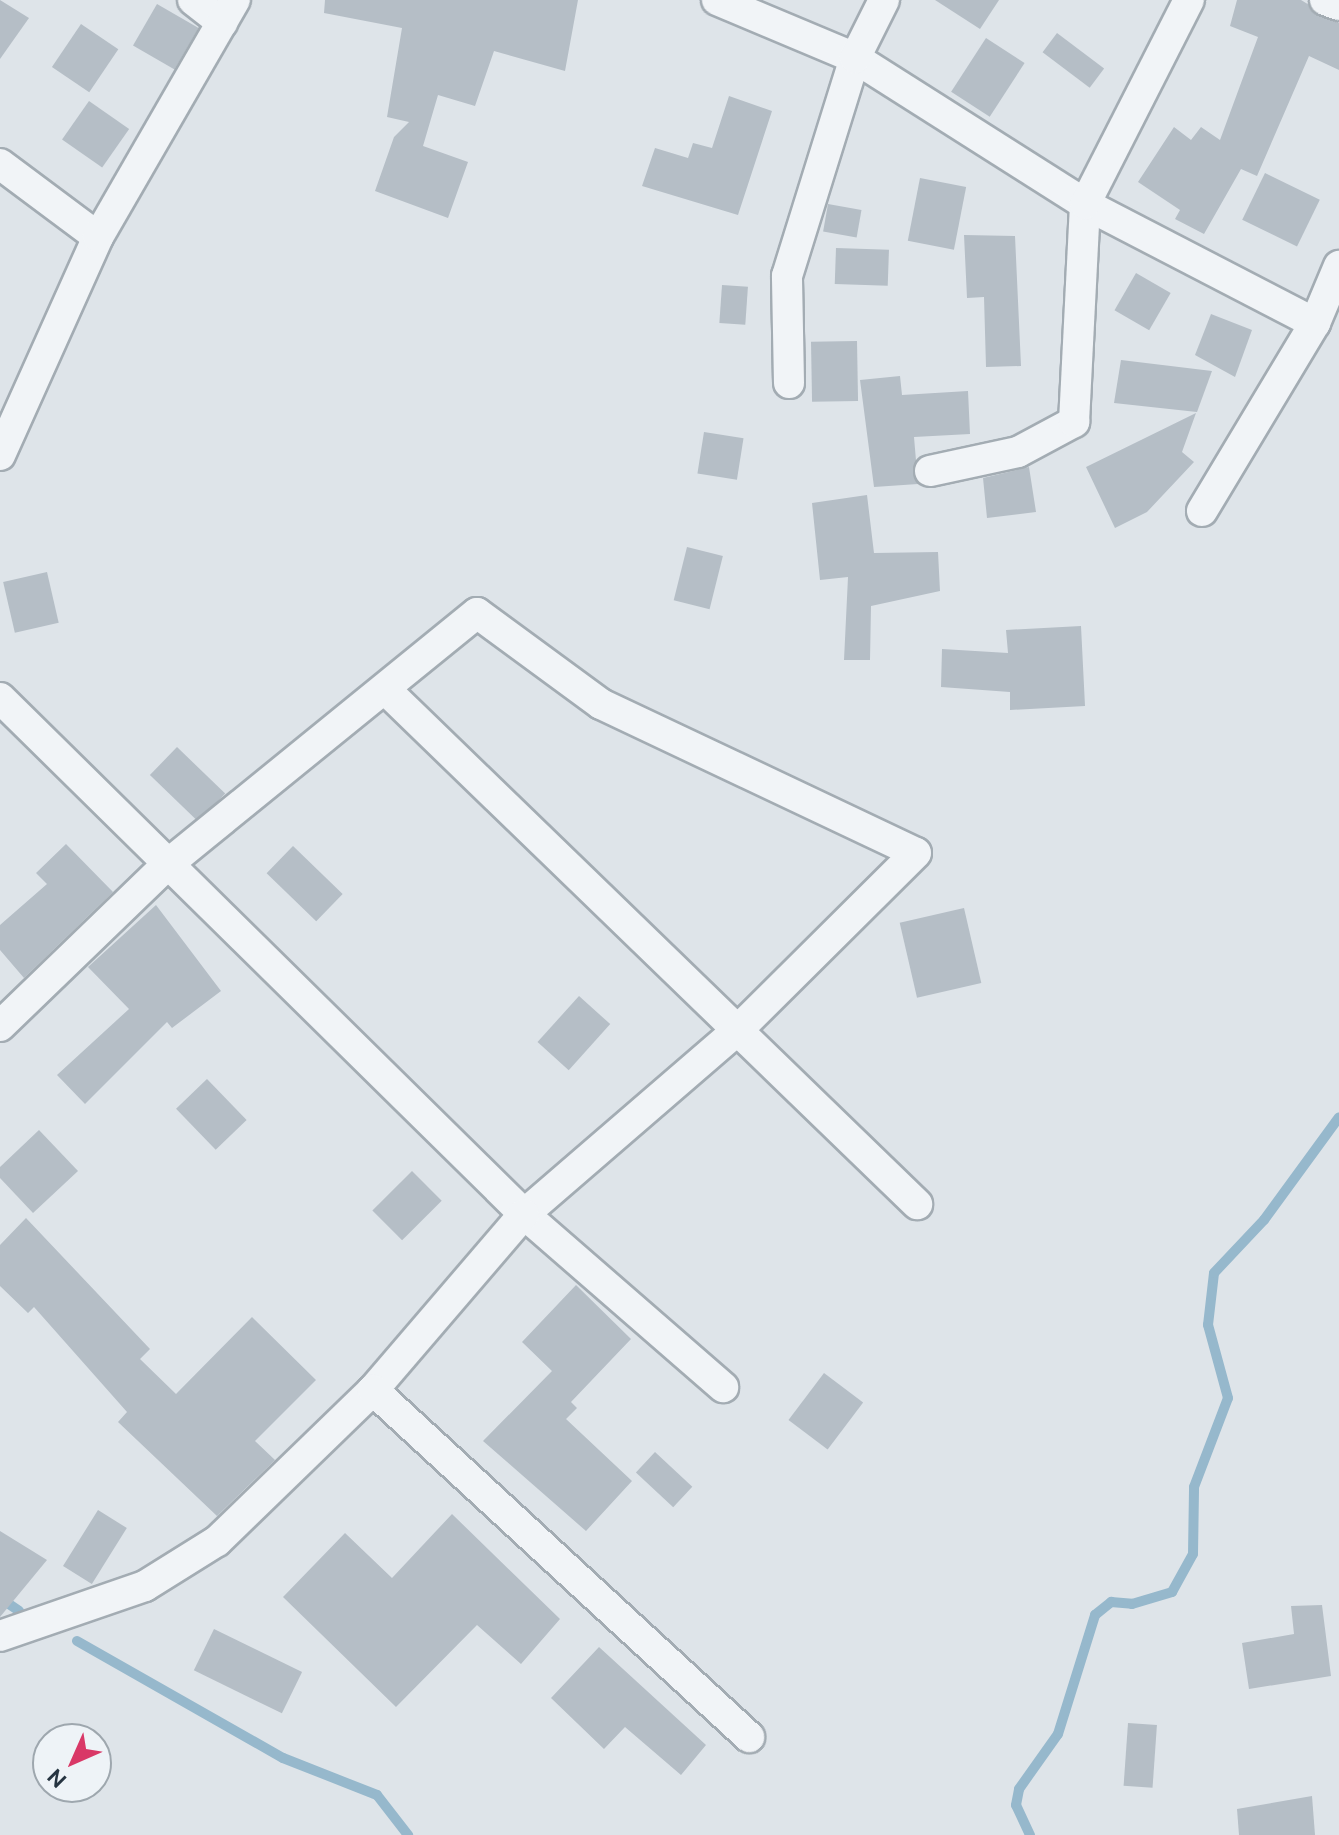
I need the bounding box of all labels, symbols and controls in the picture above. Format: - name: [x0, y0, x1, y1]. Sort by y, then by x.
- north arrow: [32, 1723, 112, 1803]
- text: N: [41, 1764, 71, 1794]

